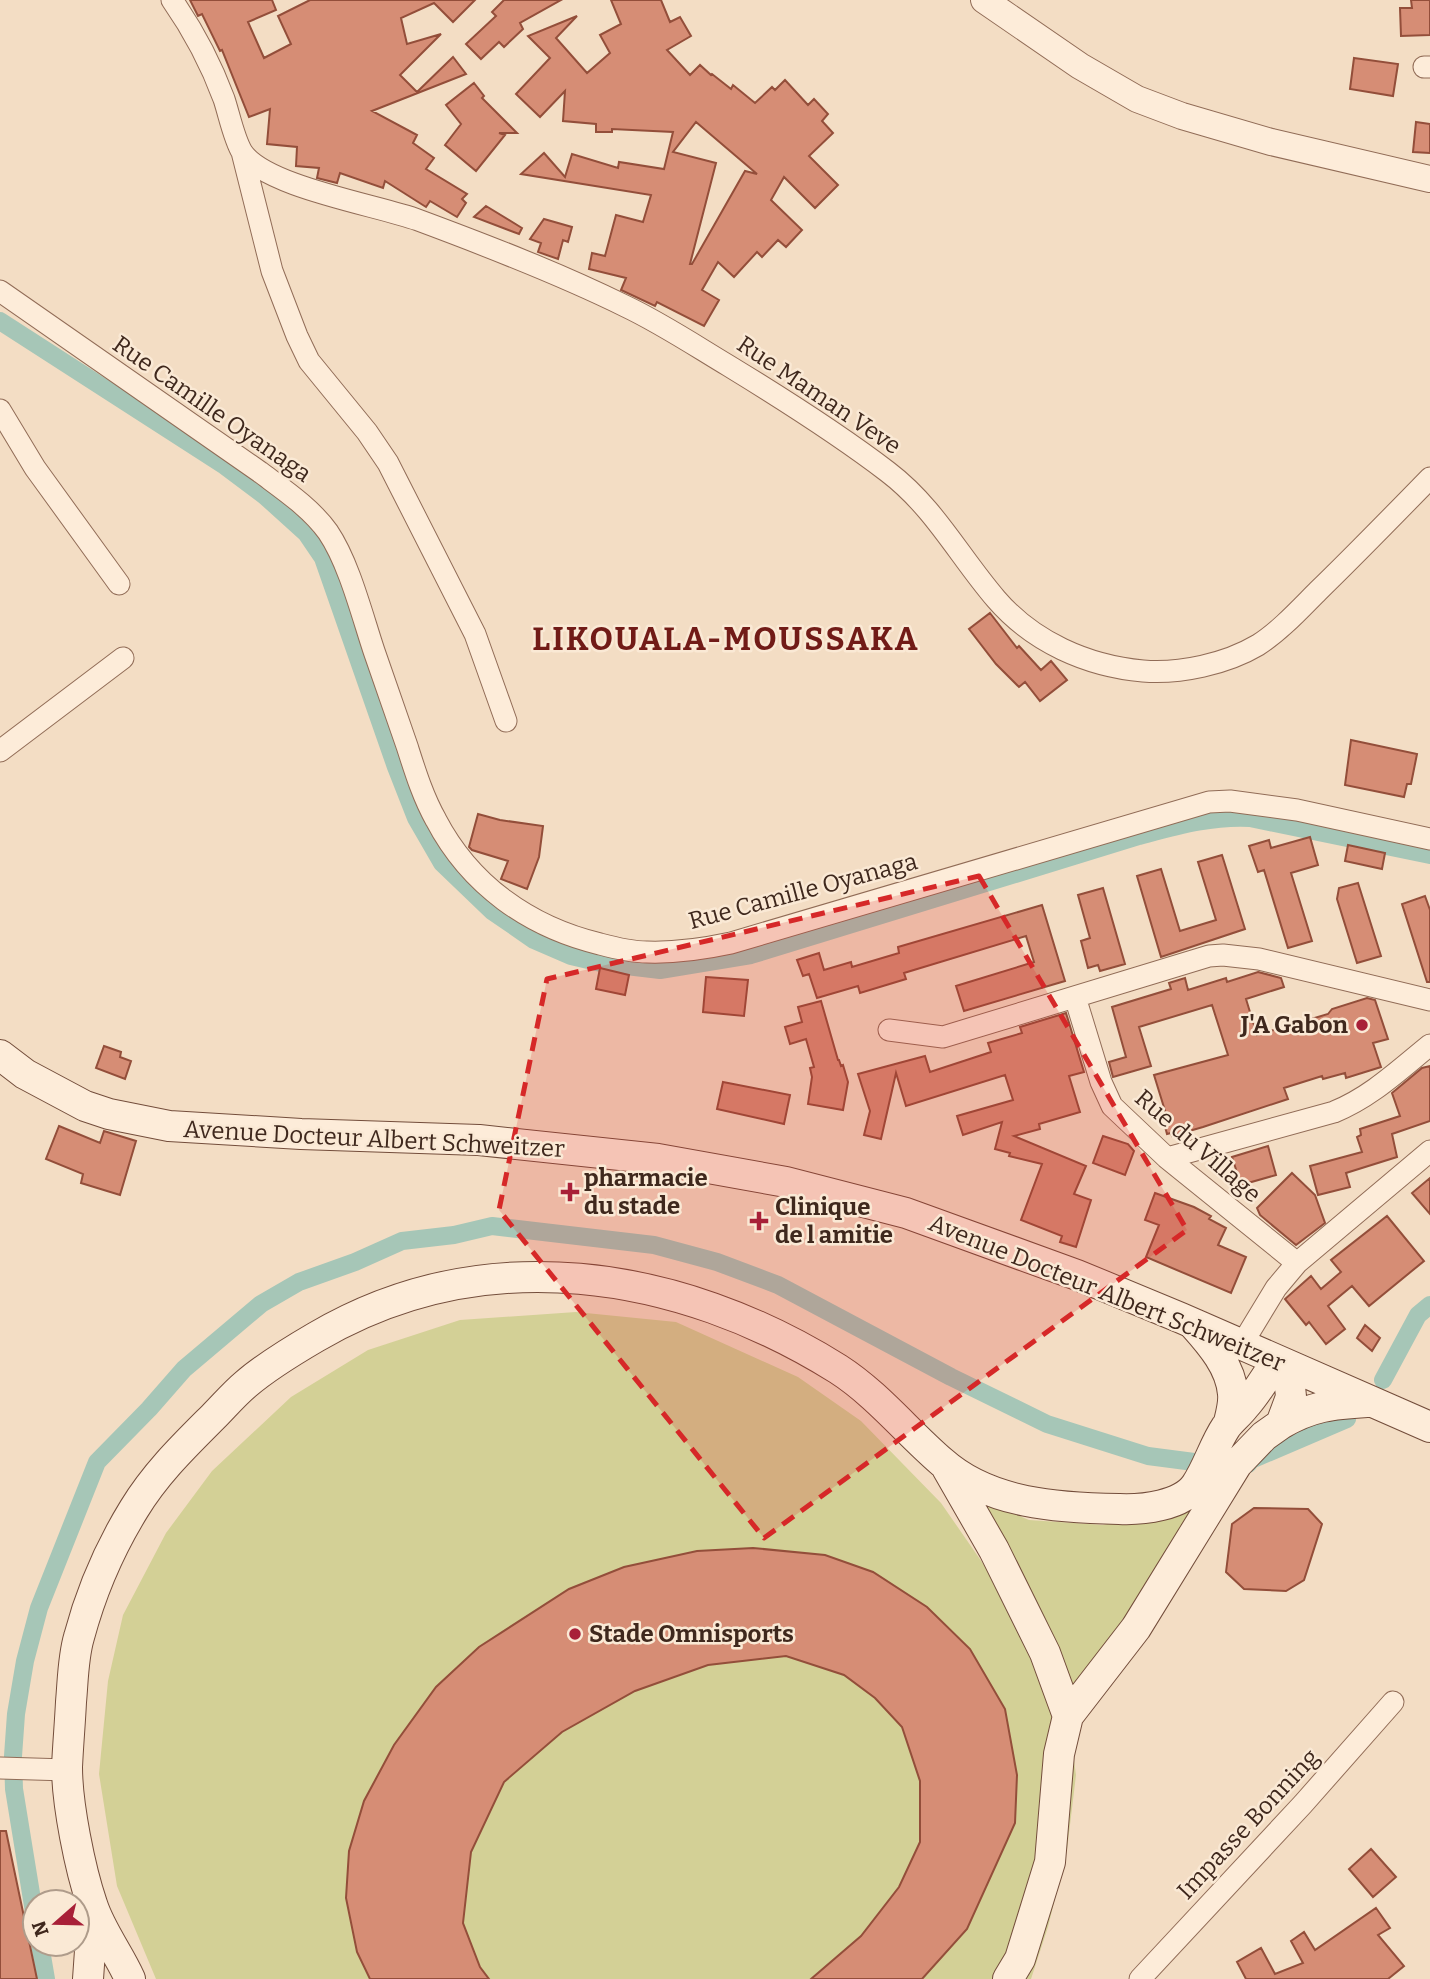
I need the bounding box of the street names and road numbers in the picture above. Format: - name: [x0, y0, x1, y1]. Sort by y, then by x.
- street label: Rue Camille Oyanaga: [107, 330, 317, 488]
- street label: Rue Maman Veve: [732, 330, 906, 460]
- street label: Rue Camille Oyanaga: [686, 847, 920, 935]
- street label: Rue du Village: [1129, 1084, 1267, 1208]
- street label: Avenue Docteur Albert Schweitzer: [183, 1115, 566, 1163]
- street label: Avenue Docteur Albert Schweitzer: [925, 1209, 1290, 1378]
- street label: Impasse Bonning: [1171, 1743, 1325, 1905]

